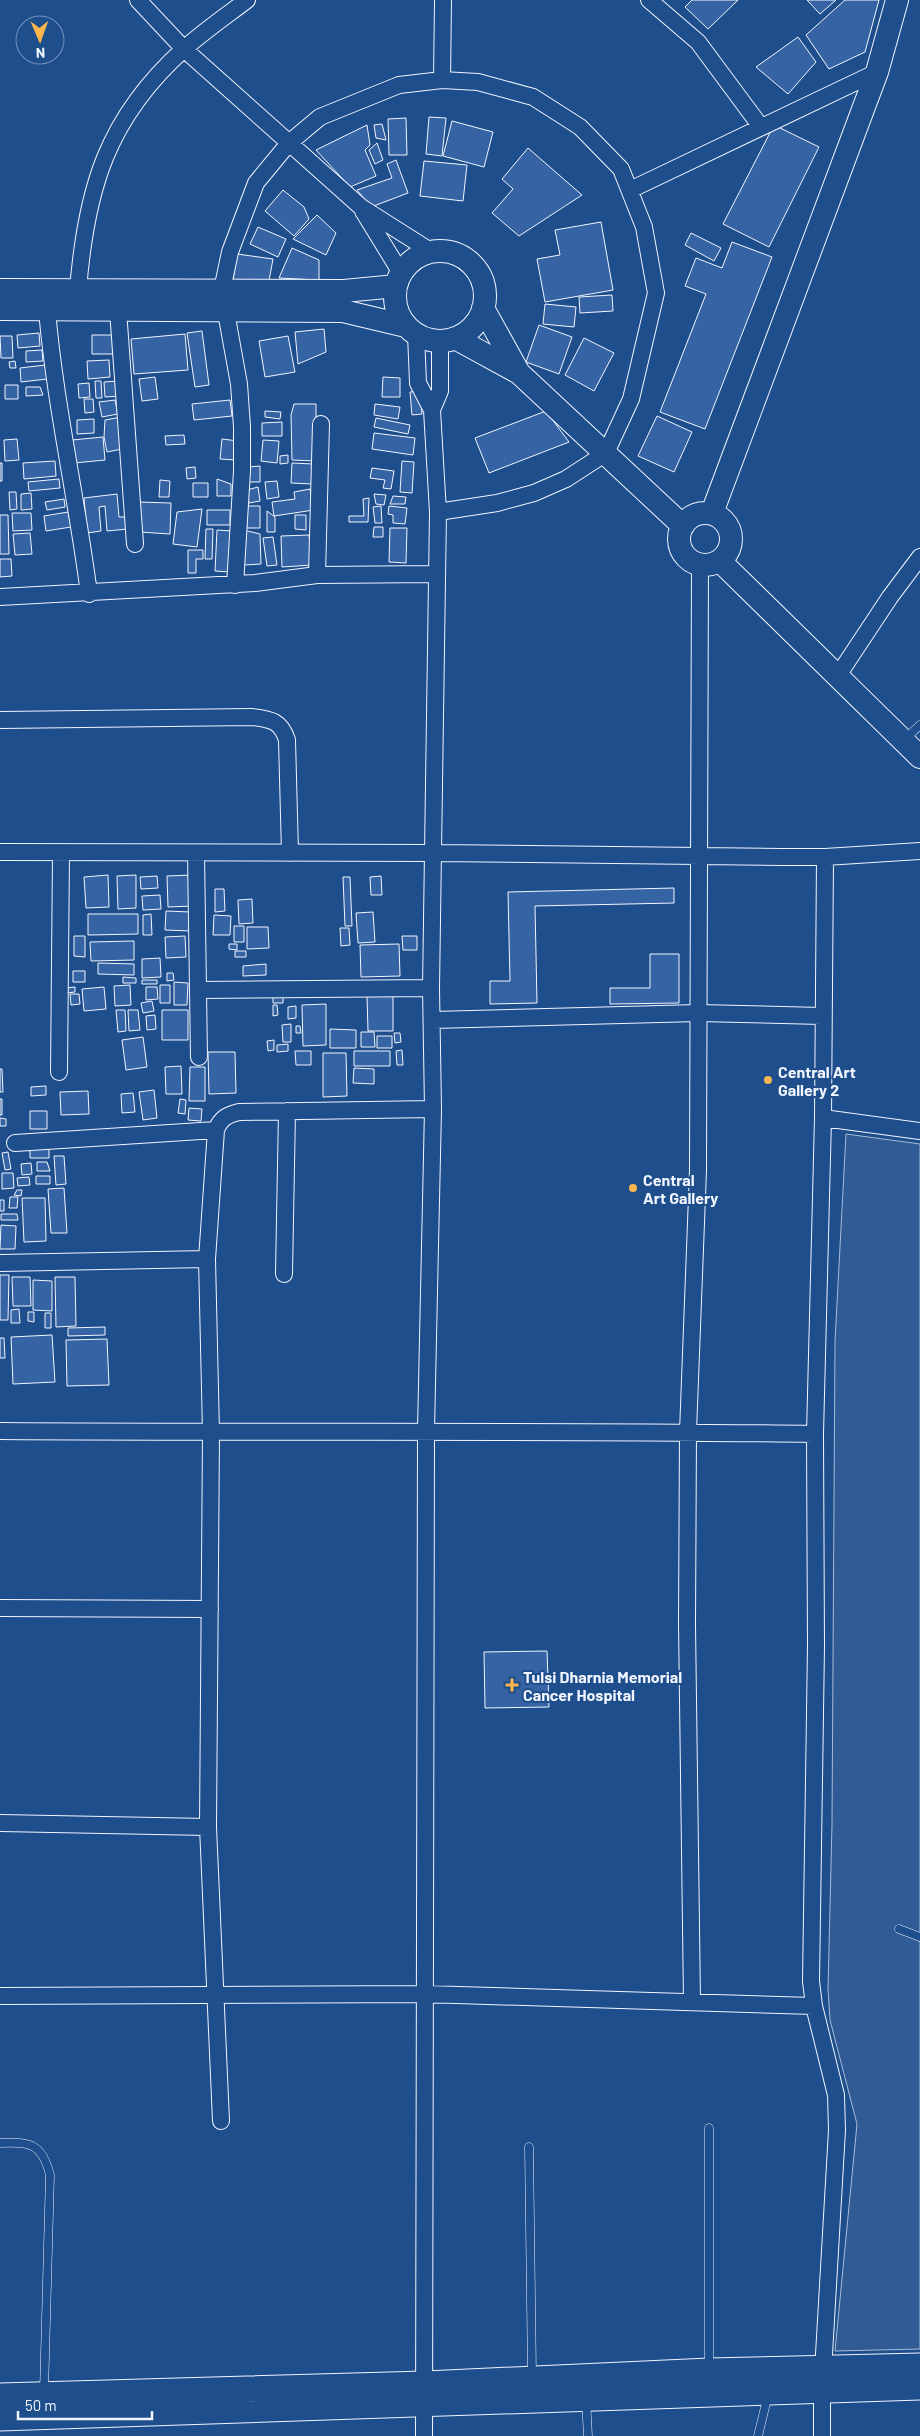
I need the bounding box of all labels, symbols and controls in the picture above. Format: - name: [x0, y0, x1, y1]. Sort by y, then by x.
- north arrow: [15, 15, 65, 65]
- text: N: [36, 45, 45, 62]
- place label: Central Art Gallery 2: [778, 1062, 856, 1099]
- marker: Central Art Gallery 2: [762, 1074, 774, 1086]
- place label: Central Art Gallery: [643, 1170, 718, 1207]
- marker: Central Art Gallery: [627, 1182, 639, 1194]
- place label: Tulsi Dharnia Memorial Cancer Hospital: [523, 1667, 682, 1704]
- marker: Tulsi Dharnia Memorial Cancer Hospital: [505, 1678, 519, 1692]
- scale bar: [18, 2388, 151, 2420]
- text: 50 m: [25, 2396, 57, 2414]

